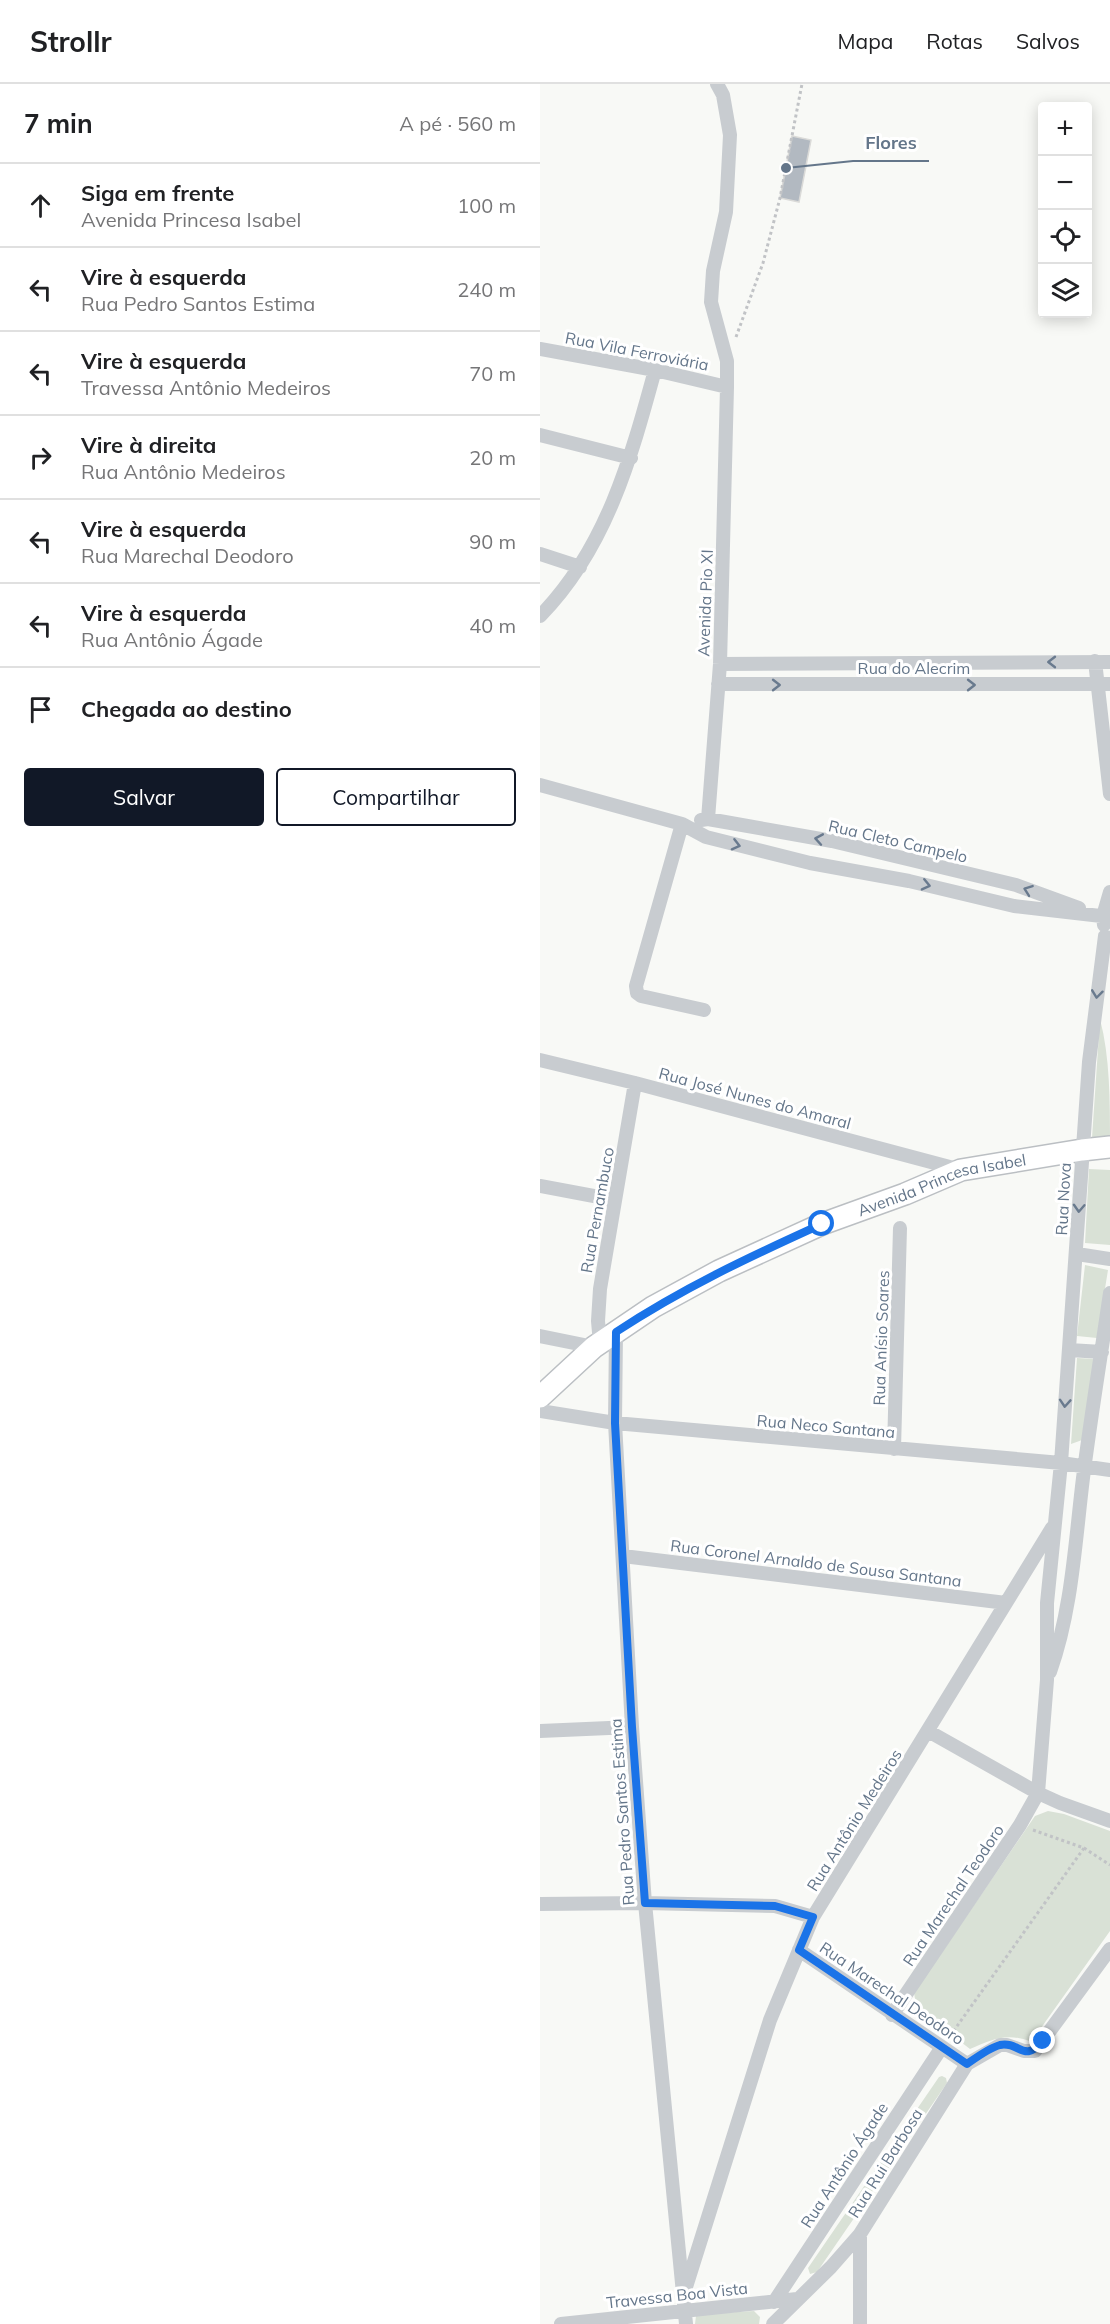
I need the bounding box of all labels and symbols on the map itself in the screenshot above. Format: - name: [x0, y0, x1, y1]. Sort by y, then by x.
- callout: Flores: [853, 125, 929, 161]
- text: Flores: [865, 131, 917, 154]
- street label: Rua Vila Ferroviária: [564, 327, 710, 375]
- street label: Avenida Pio XI: [693, 549, 717, 657]
- one-way arrow: [1047, 656, 1056, 668]
- street label: Rua do Alecrim: [858, 658, 970, 678]
- one-way arrow: [772, 679, 781, 691]
- one-way arrow: [967, 679, 976, 691]
- street label: Rua Cleto Campelo: [827, 815, 969, 867]
- one-way arrow: [814, 833, 824, 846]
- one-way arrow: [730, 837, 740, 850]
- one-way arrow: [921, 878, 931, 891]
- one-way arrow: [1024, 884, 1034, 897]
- one-way arrow: [1092, 990, 1104, 999]
- street label: Rua José Nunes do Amaral: [657, 1063, 853, 1133]
- street label: Rua Pernambuco: [576, 1146, 618, 1274]
- street label: Avenida Princesa Isabel: [855, 1149, 1028, 1220]
- street label: Rua Nova: [1051, 1162, 1075, 1236]
- one-way arrow: [1073, 1204, 1086, 1213]
- route start: [808, 1210, 834, 1236]
- street label: Rua Anísio Soares: [869, 1270, 893, 1406]
- one-way arrow: [1059, 1398, 1072, 1407]
- street label: Rua Neco Santana: [756, 1410, 896, 1442]
- street label: Rua Coronel Arnaldo de Sousa Santana: [669, 1535, 963, 1591]
- street label: Rua Pedro Santos Estima: [605, 1718, 639, 1906]
- street label: Rua Antônio Medeiros: [802, 1745, 906, 1895]
- street label: Rua Marechal Teodoro: [898, 1820, 1008, 1970]
- street label: Rua Marechal Deodoro: [816, 1937, 968, 2049]
- route end: [1029, 2027, 1055, 2053]
- street label: Rua Antônio Ágade: [796, 2098, 892, 2232]
- street label: Rua Rui Barbosa: [843, 2105, 927, 2221]
- street label: Travessa Boa Vista: [605, 2278, 749, 2312]

